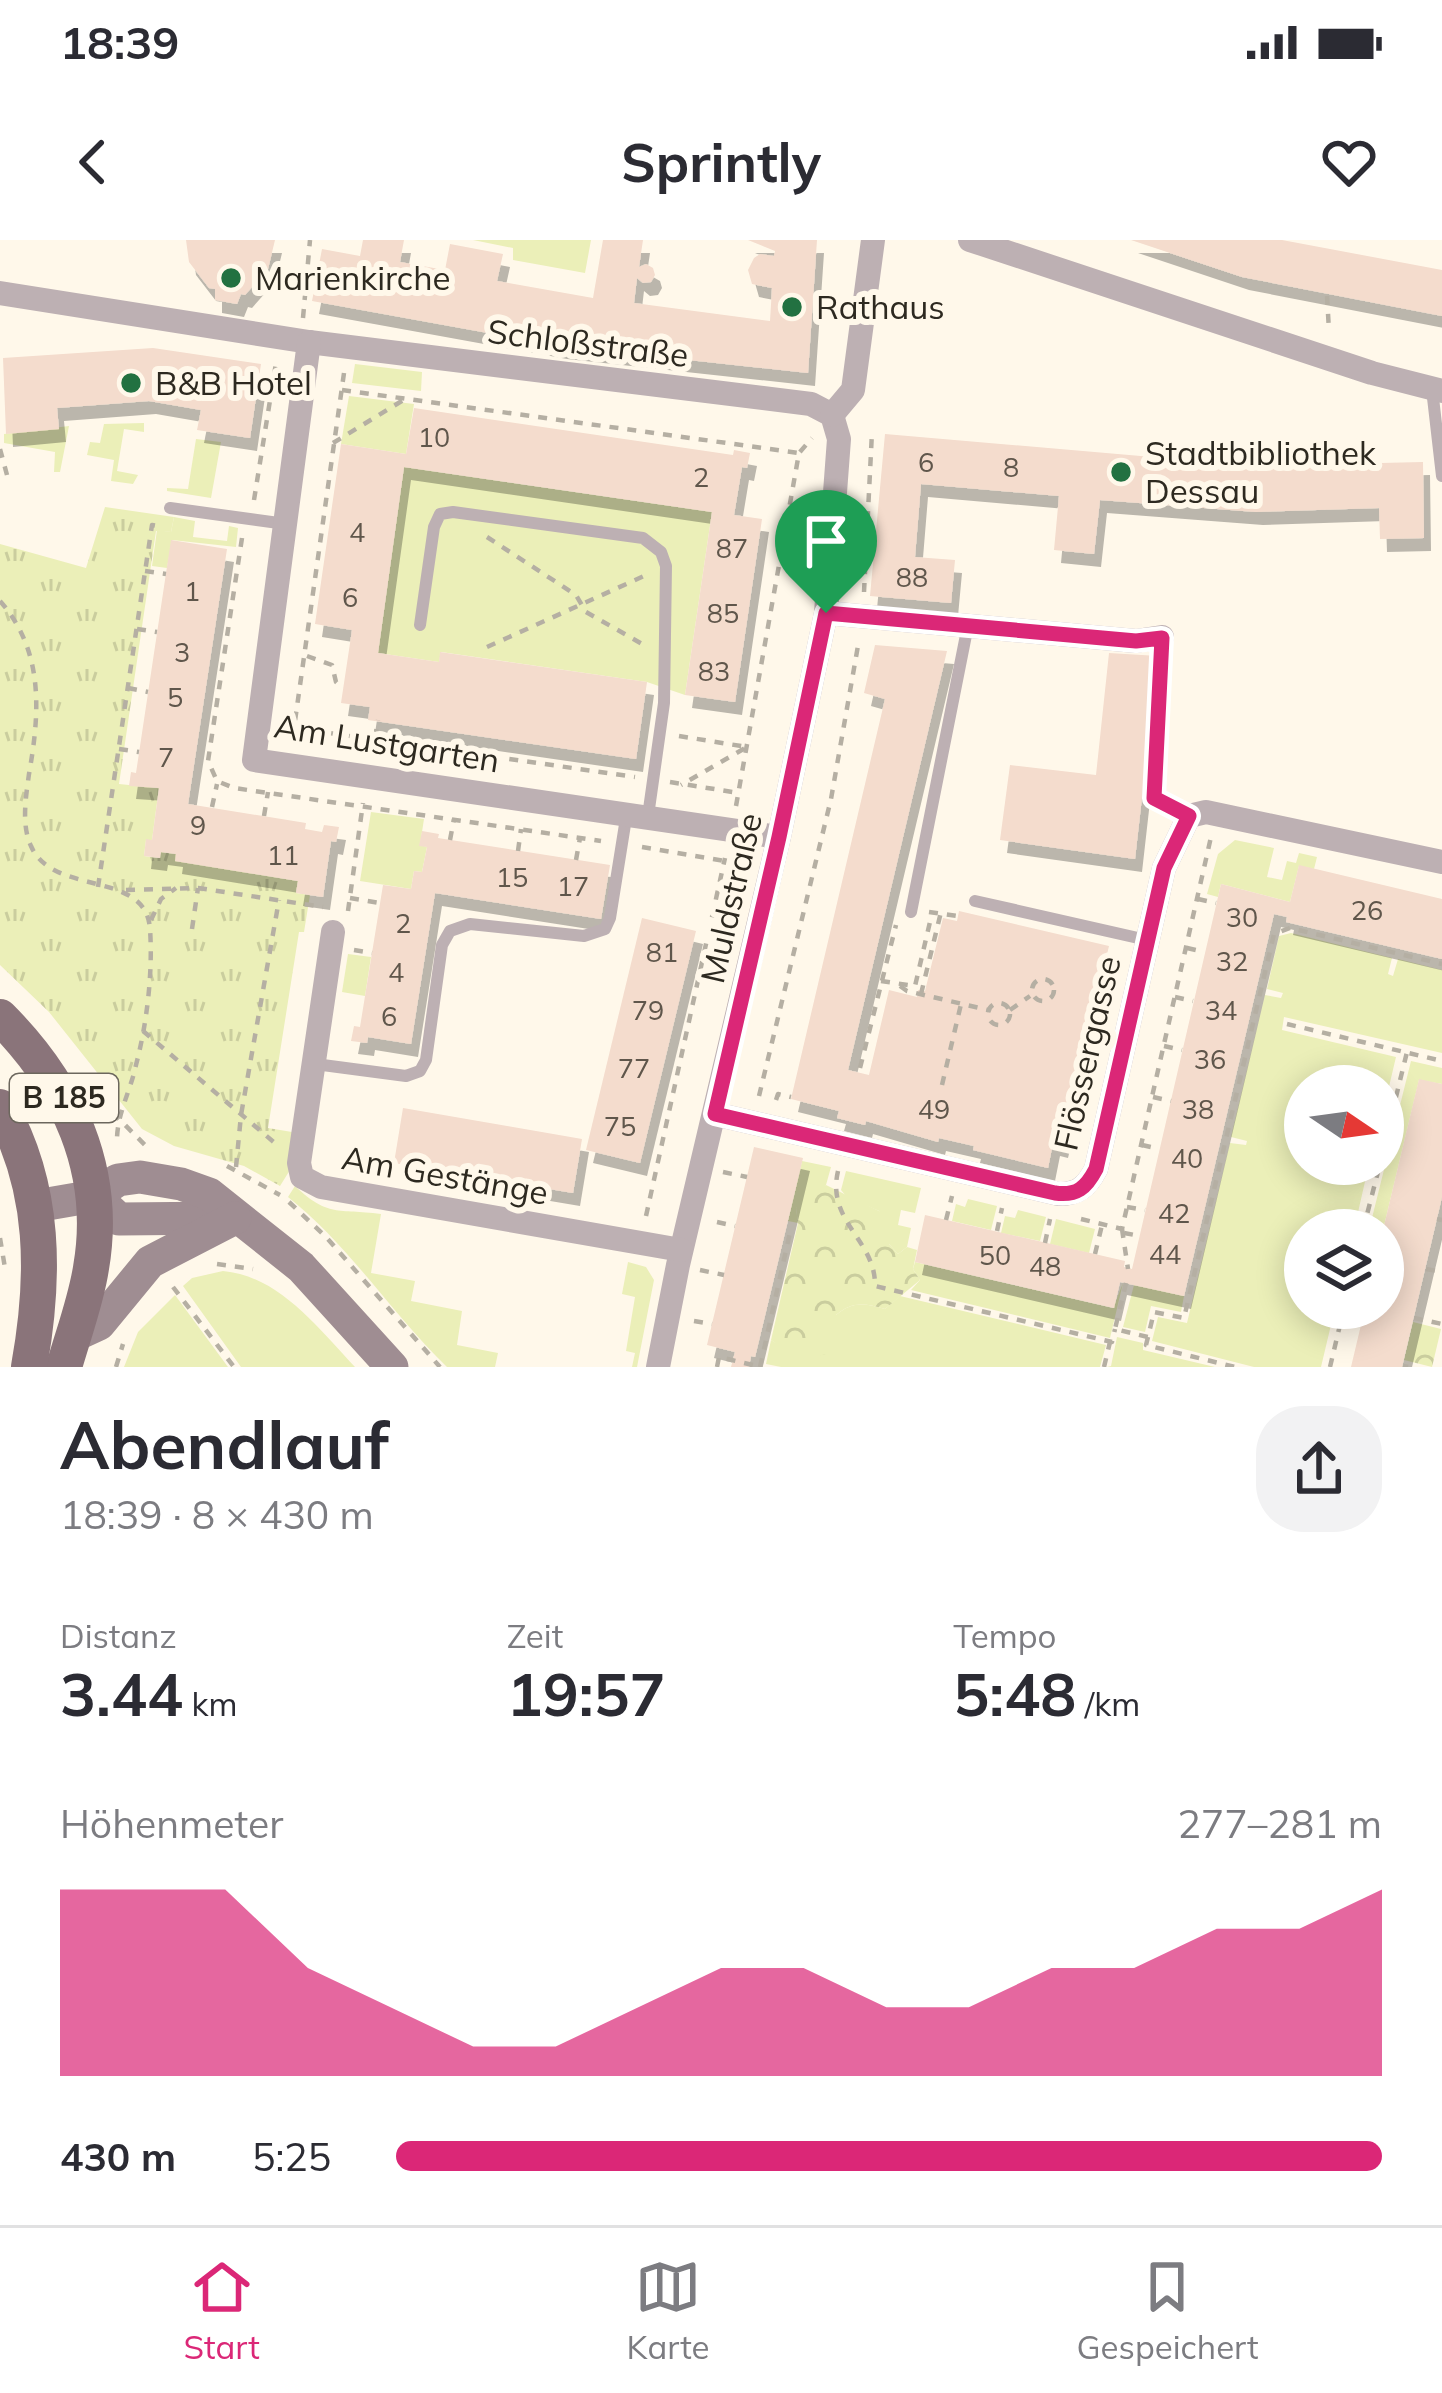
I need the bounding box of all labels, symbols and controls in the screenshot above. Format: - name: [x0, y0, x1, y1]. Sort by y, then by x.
- text: 18:39: [60, 14, 179, 70]
- text: Sprintly: [621, 128, 821, 196]
- icon: back: [60, 129, 126, 195]
- icon: heart: [1316, 129, 1382, 195]
- place label: Marienkirche: [255, 257, 450, 298]
- marker: Marienkirche: [218, 265, 244, 291]
- place label: Rathaus: [816, 286, 945, 327]
- marker: Rathaus: [779, 294, 805, 320]
- street label: Schloßstraße: [485, 310, 691, 375]
- place label: B&B Hotel: [155, 362, 312, 403]
- marker: B&B Hotel: [118, 370, 144, 396]
- house number: 10: [418, 420, 450, 454]
- place label: Stadtbibliothek Dessau: [1145, 432, 1377, 511]
- house number: 6: [918, 445, 934, 479]
- house number: 8: [1003, 450, 1019, 484]
- marker: Stadtbibliothek Dessau: [1108, 459, 1134, 485]
- house number: 2: [693, 460, 709, 494]
- pin: [775, 490, 877, 613]
- icon: arrive: [793, 508, 859, 574]
- house number: 4: [349, 515, 365, 549]
- house number: 87: [716, 531, 748, 565]
- house number: 88: [896, 560, 928, 594]
- house number: 1: [184, 574, 200, 608]
- house number: 6: [342, 580, 358, 614]
- house number: 85: [707, 596, 739, 630]
- house number: 3: [174, 635, 190, 669]
- house number: 83: [698, 654, 730, 688]
- house number: 5: [167, 680, 183, 714]
- street label: Am Lustgarten: [272, 704, 503, 781]
- house number: 7: [158, 740, 174, 774]
- house number: 9: [190, 808, 206, 842]
- street label: Muldstraße: [691, 809, 770, 987]
- house number: 11: [267, 838, 299, 872]
- house number: 15: [496, 860, 528, 894]
- house number: 17: [557, 869, 589, 903]
- house number: 26: [1351, 893, 1383, 927]
- house number: 30: [1226, 900, 1258, 934]
- house number: 2: [395, 906, 411, 940]
- house number: 81: [646, 935, 678, 969]
- house number: 32: [1216, 944, 1248, 978]
- street label: Flössergasse: [1044, 952, 1129, 1154]
- house number: 4: [388, 955, 404, 989]
- house number: 79: [632, 993, 664, 1027]
- house number: 34: [1205, 993, 1237, 1027]
- house number: 6: [381, 999, 397, 1033]
- house number: 36: [1194, 1042, 1226, 1076]
- house number: 77: [618, 1051, 650, 1085]
- north arrow: [1284, 1065, 1404, 1185]
- map controls: [1284, 1065, 1404, 1329]
- road number: B 185: [10, 1074, 118, 1122]
- house number: 49: [918, 1092, 950, 1126]
- house number: 38: [1182, 1092, 1214, 1126]
- house number: 75: [604, 1109, 636, 1143]
- street label: Am Gestänge: [339, 1136, 551, 1213]
- house number: 40: [1171, 1141, 1203, 1175]
- house number: 42: [1158, 1196, 1190, 1230]
- button: layers: [1284, 1209, 1404, 1329]
- house number: 44: [1149, 1237, 1181, 1271]
- house number: 50: [979, 1238, 1011, 1272]
- house number: 48: [1029, 1249, 1061, 1283]
- text: Abendlauf: [60, 1403, 389, 1486]
- button: share: [1256, 1406, 1382, 1532]
- text: 18:39 · 8 × 430 m: [60, 1490, 374, 1539]
- text: Distanz: [60, 1615, 177, 1656]
- text: Zeit: [507, 1615, 563, 1656]
- text: Tempo: [953, 1615, 1056, 1656]
- text: 3.44: [60, 1656, 183, 1731]
- text: 19:57: [507, 1656, 666, 1731]
- text: 5:48: [953, 1656, 1076, 1731]
- text: km: [183, 1683, 237, 1724]
- text: /km: [1076, 1683, 1140, 1724]
- text: Höhenmeter: [60, 1799, 283, 1848]
- text: 277–281 m: [1177, 1799, 1382, 1848]
- text: 430 m: [60, 2132, 176, 2181]
- text: 5:25: [252, 2132, 331, 2181]
- tab: Start: [183, 2254, 260, 2367]
- tab: Karte: [627, 2254, 710, 2367]
- tab: Gespeichert: [1076, 2254, 1259, 2367]

